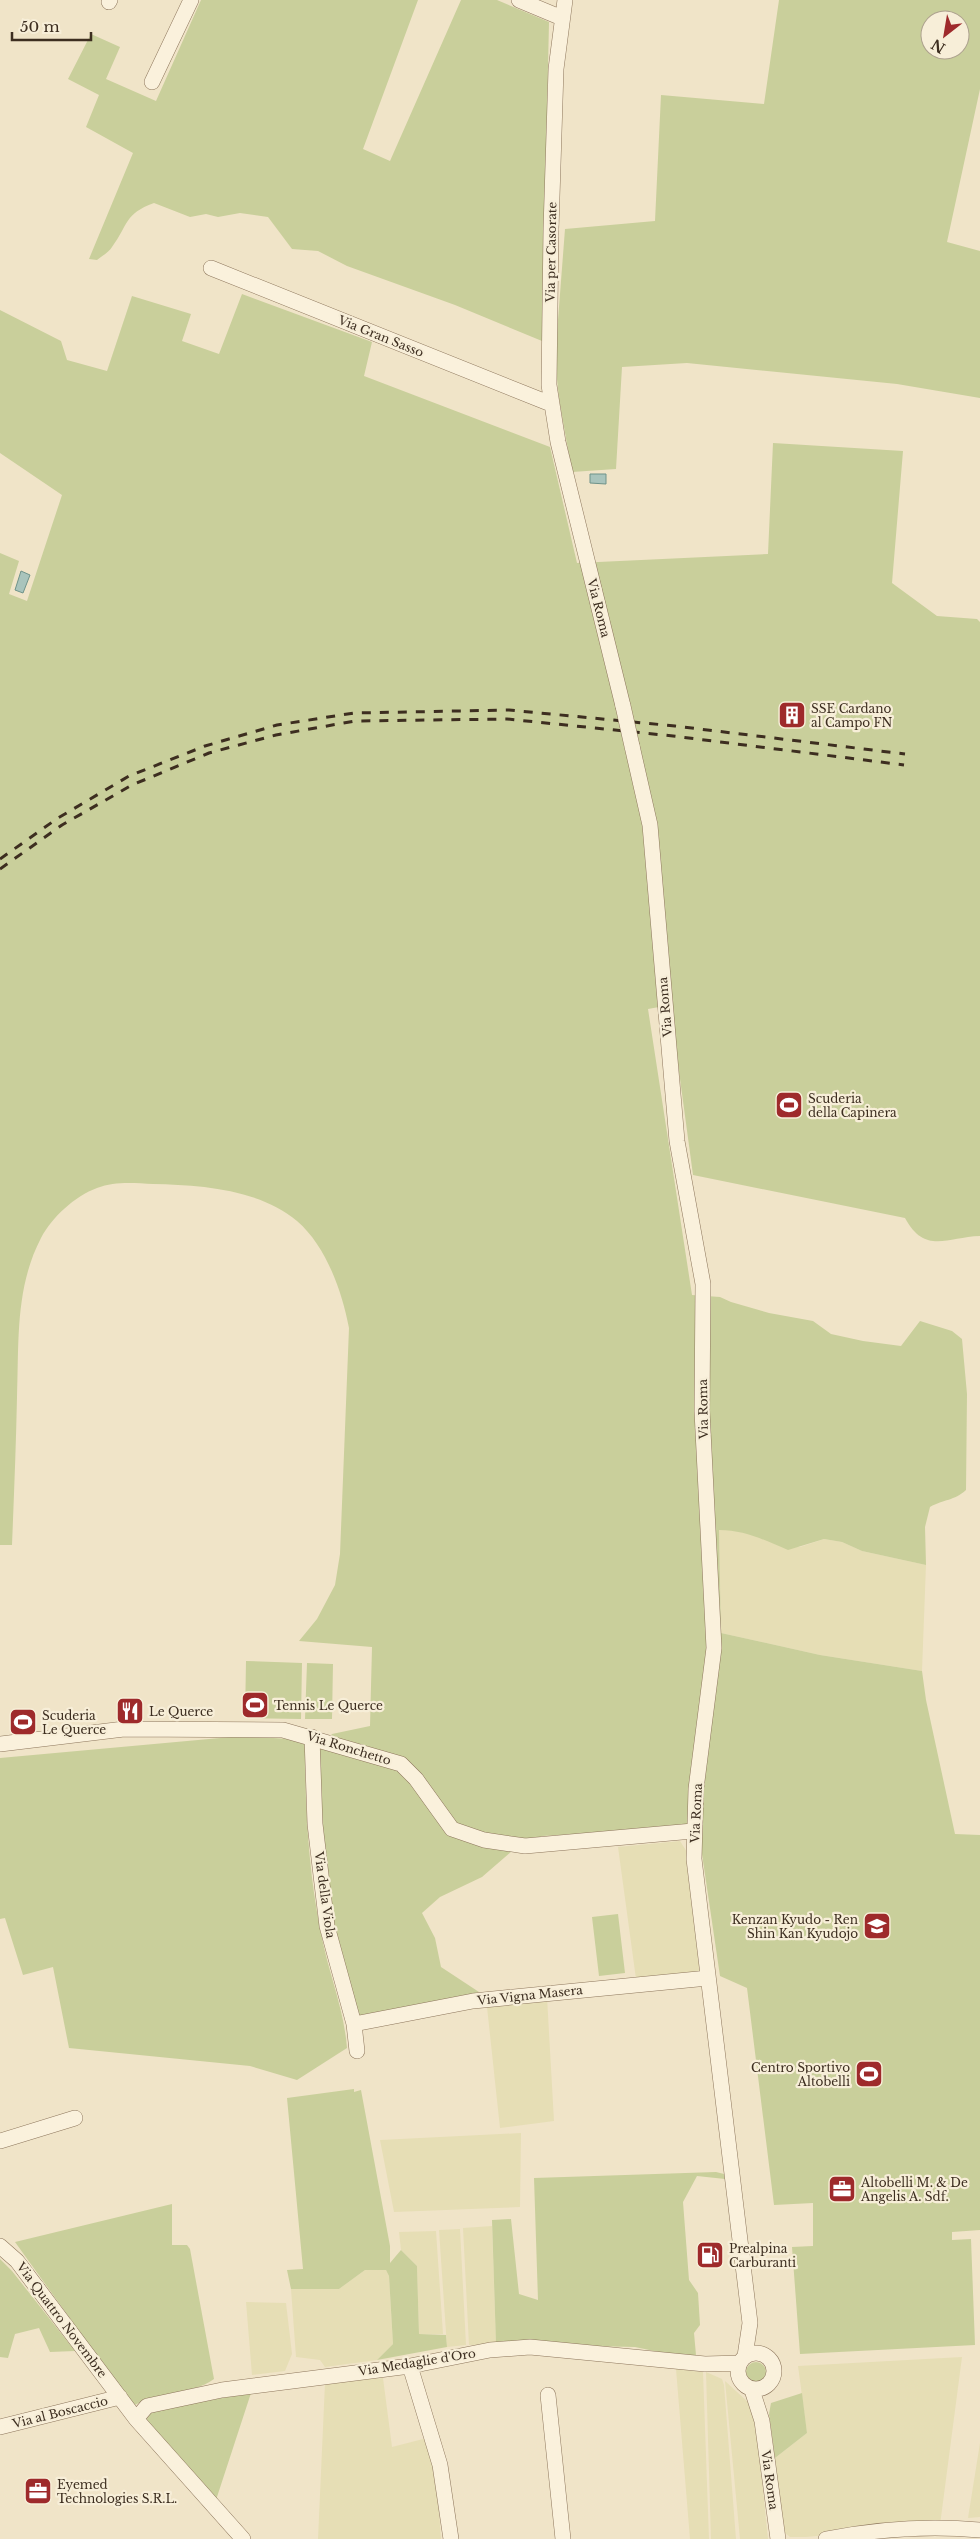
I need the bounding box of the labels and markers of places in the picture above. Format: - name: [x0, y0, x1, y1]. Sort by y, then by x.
- building icon: SSE Cardano al Campo FN: [777, 700, 807, 730]
- place label: SSE Cardano al Campo FN: [811, 701, 893, 730]
- sports icon: Scuderia della Capinera: [774, 1090, 804, 1120]
- place label: Scuderia della Capinera: [808, 1091, 897, 1120]
- sports icon: Tennis Le Querce: [240, 1690, 270, 1720]
- restaurant icon: Le Querce: [115, 1696, 145, 1726]
- place label: Tennis Le Querce: [274, 1698, 383, 1713]
- place label: Le Querce: [149, 1704, 213, 1719]
- sports icon: Scuderia Le Querce: [8, 1707, 38, 1737]
- place label: Scuderia Le Querce: [42, 1708, 106, 1737]
- school or university icon: Kenzan Kyudo - Ren Shin Kan Kyudojo: [862, 1911, 892, 1941]
- place label: Kenzan Kyudo - Ren Shin Kan Kyudojo: [732, 1912, 858, 1941]
- sports icon: Centro Sportivo Altobelli: [854, 2059, 884, 2089]
- place label: Centro Sportivo Altobelli: [751, 2060, 850, 2089]
- office icon: Altobelli M. & De Angelis A. Sdf.: [827, 2174, 857, 2204]
- place label: Altobelli M. & De Angelis A. Sdf.: [860, 2175, 968, 2204]
- fuel station icon: Prealpina Carburanti: [695, 2240, 725, 2270]
- place label: Prealpina Carburanti: [729, 2241, 796, 2270]
- office icon: Eyemed Technologies S.R.L.: [23, 2476, 53, 2506]
- place label: Eyemed Technologies S.R.L.: [57, 2477, 177, 2506]

